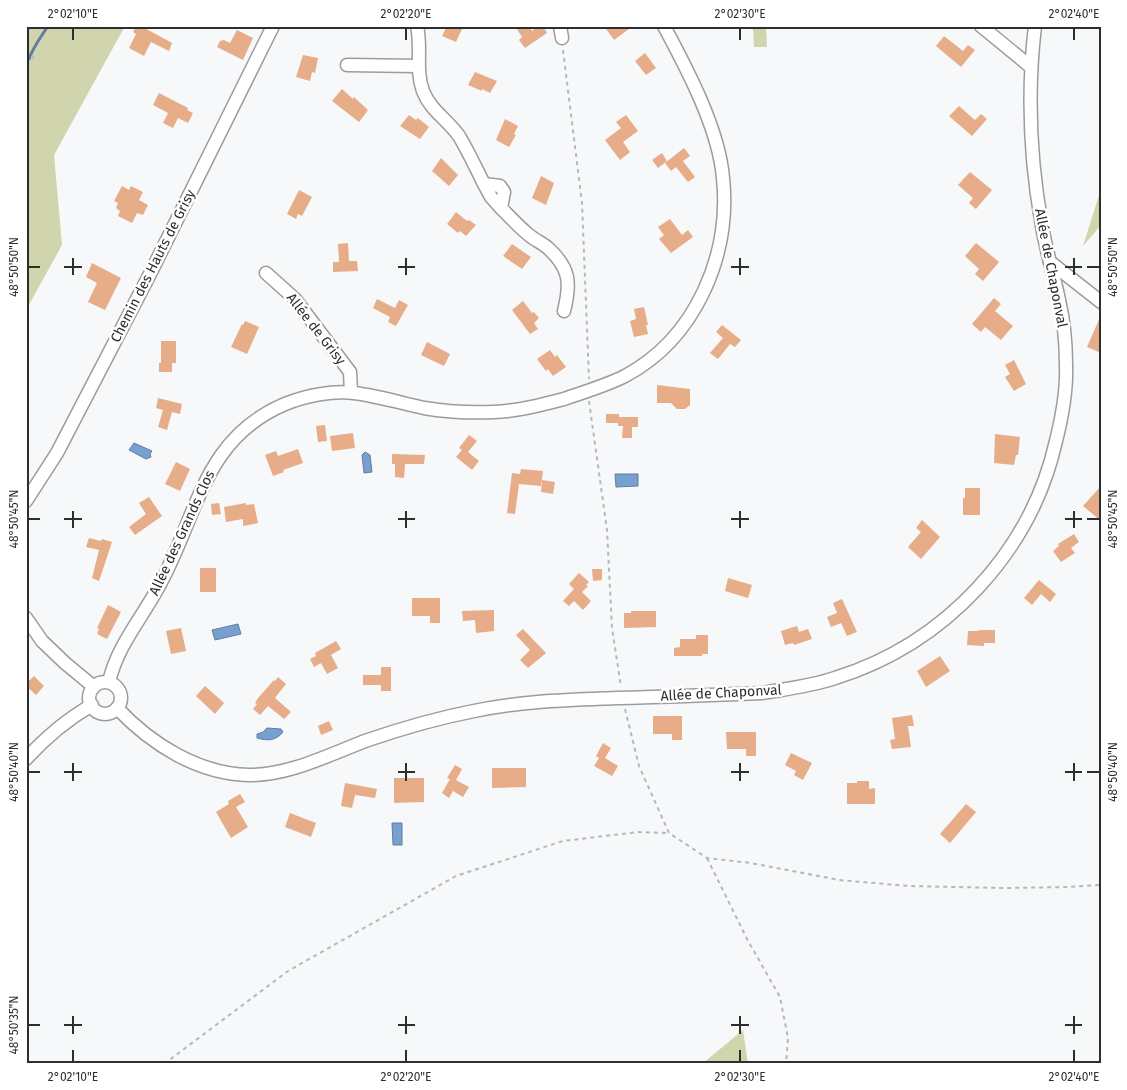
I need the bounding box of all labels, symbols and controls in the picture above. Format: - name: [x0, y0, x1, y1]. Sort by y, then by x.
- text: 2°02'10"E: [48, 7, 98, 21]
- text: 2°02'20"E: [380, 7, 432, 21]
- text: 2°02'30"E: [714, 7, 766, 21]
- text: 2°02'40"E: [1048, 7, 1100, 21]
- street label: Chemin des Hauts de Grisy: [107, 187, 199, 345]
- street label: Allée de Chaponval: [1031, 207, 1071, 329]
- text: 48°50'50"N: [7, 237, 21, 297]
- text: 48°50'50"N: [1106, 237, 1120, 297]
- street label: Allée de Grisy: [283, 290, 349, 368]
- street label: Allée des Grands Clos: [146, 467, 219, 598]
- text: 48°50'45"N: [7, 490, 21, 548]
- text: 48°50'45"N: [1106, 490, 1120, 548]
- street label: Allée de Chaponval: [660, 681, 782, 705]
- text: 48°50'40"N: [7, 742, 21, 802]
- text: 48°50'40"N: [1106, 742, 1120, 802]
- text: 48°50'35"N: [7, 995, 21, 1055]
- text: 2°02'10"E: [48, 1070, 98, 1084]
- text: 2°02'20"E: [380, 1070, 432, 1084]
- text: 2°02'30"E: [714, 1070, 766, 1084]
- text: 2°02'40"E: [1048, 1070, 1100, 1084]

